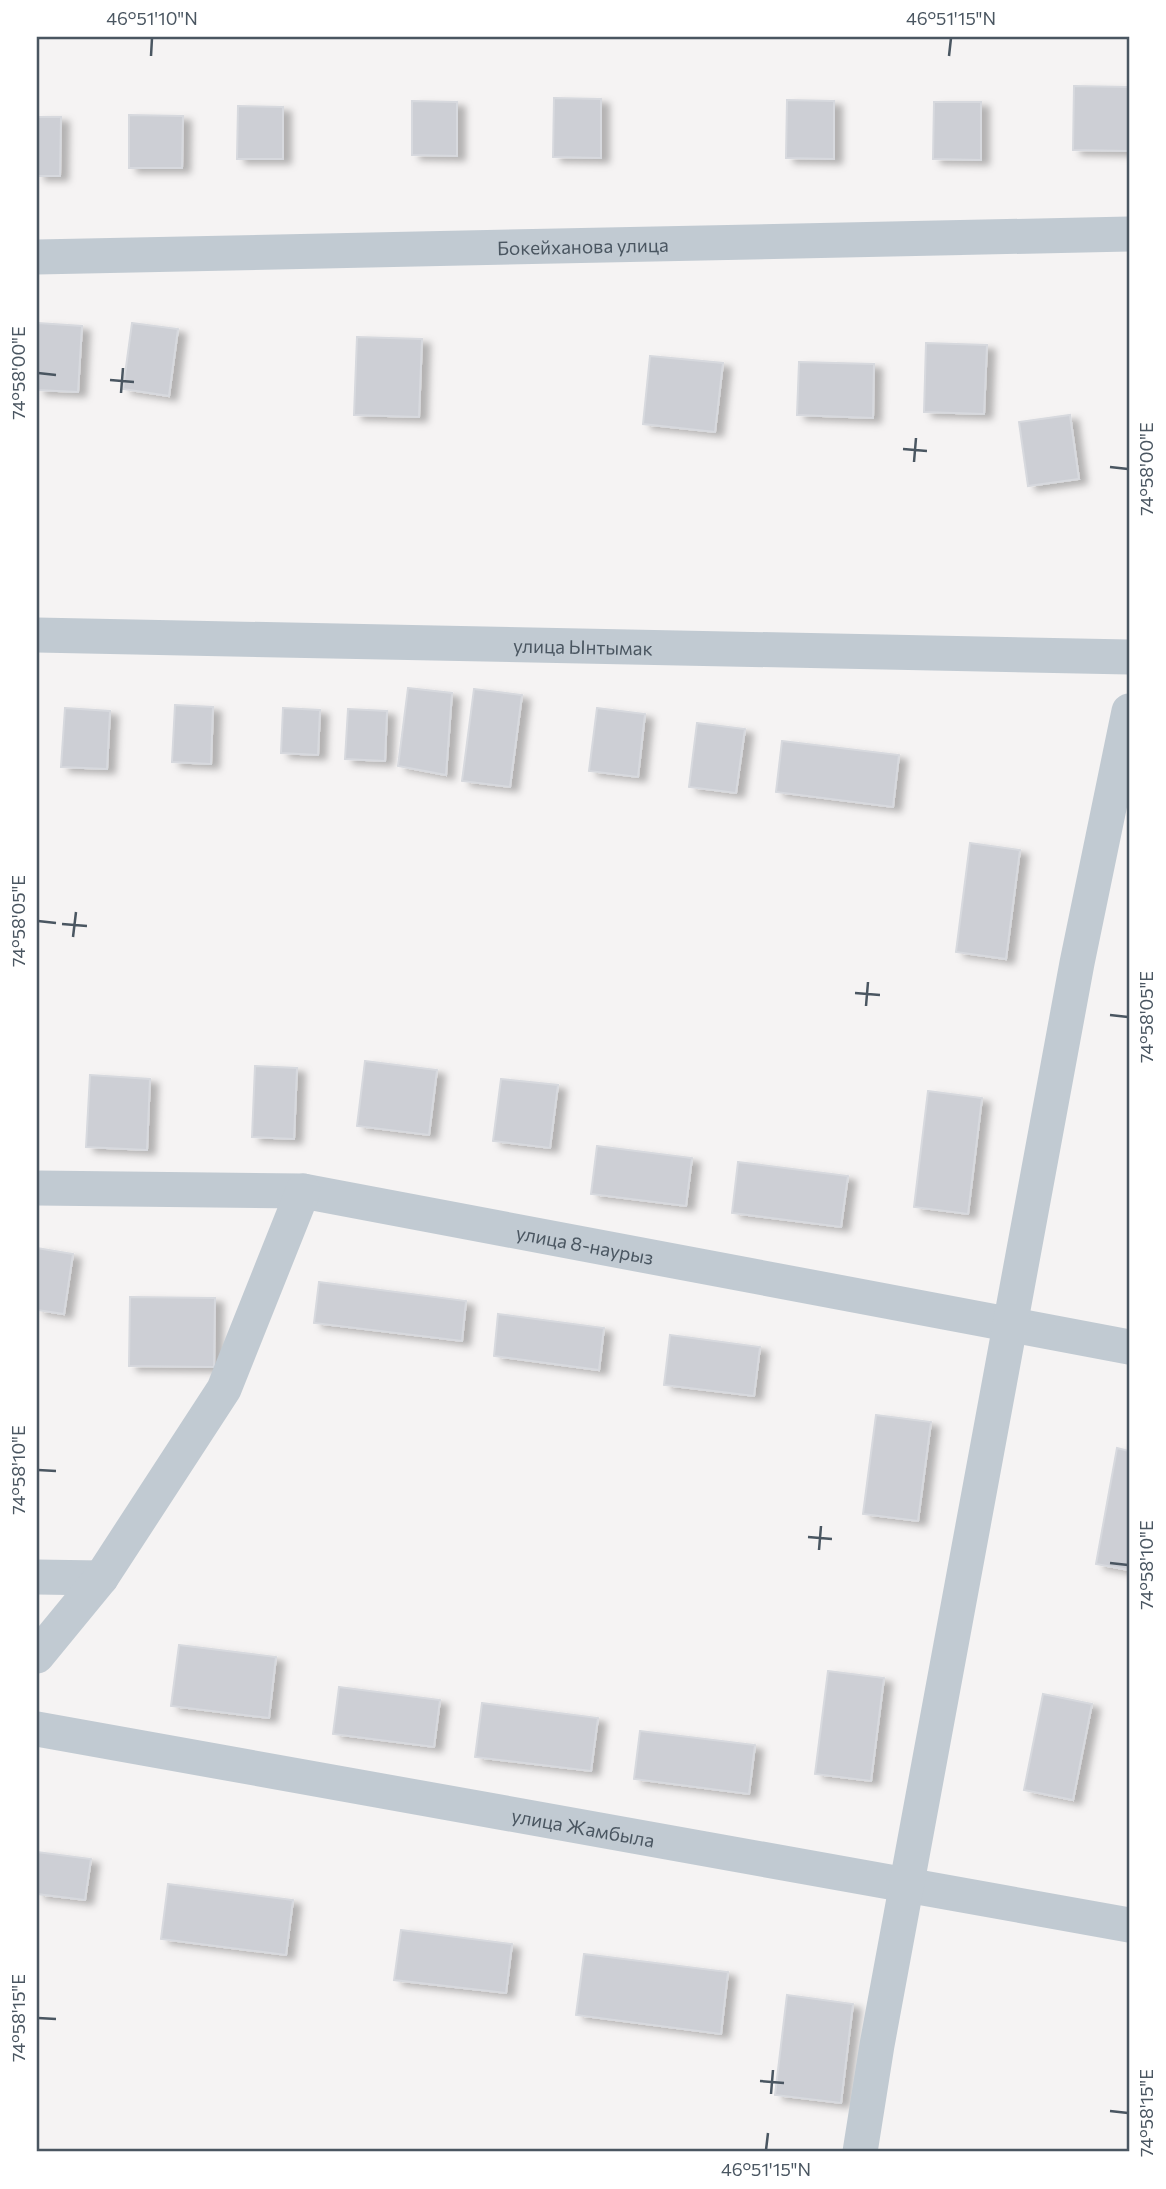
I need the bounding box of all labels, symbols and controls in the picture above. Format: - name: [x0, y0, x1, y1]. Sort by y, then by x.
- text: 46°51'10"N: [106, 7, 198, 29]
- text: 46°51'15"N: [906, 7, 996, 29]
- street label: Бокейханова улица: [497, 232, 669, 259]
- text: 74°58'00"E: [7, 326, 29, 420]
- text: 74°58'00"E: [1135, 422, 1157, 516]
- street label: улица Ынтымак: [513, 633, 653, 659]
- text: 74°58'05"E: [7, 875, 29, 967]
- text: 74°58'05"E: [1135, 971, 1157, 1063]
- street label: улица 8-наурыз: [514, 1220, 656, 1269]
- text: 74°58'10"E: [7, 1425, 29, 1515]
- text: 74°58'10"E: [1135, 1520, 1157, 1610]
- street label: улица Жамбыла: [510, 1803, 657, 1851]
- text: 74°58'15"E: [7, 1974, 29, 2062]
- text: 74°58'15"E: [1135, 2069, 1157, 2157]
- text: 46°51'15"N: [721, 2158, 811, 2180]

